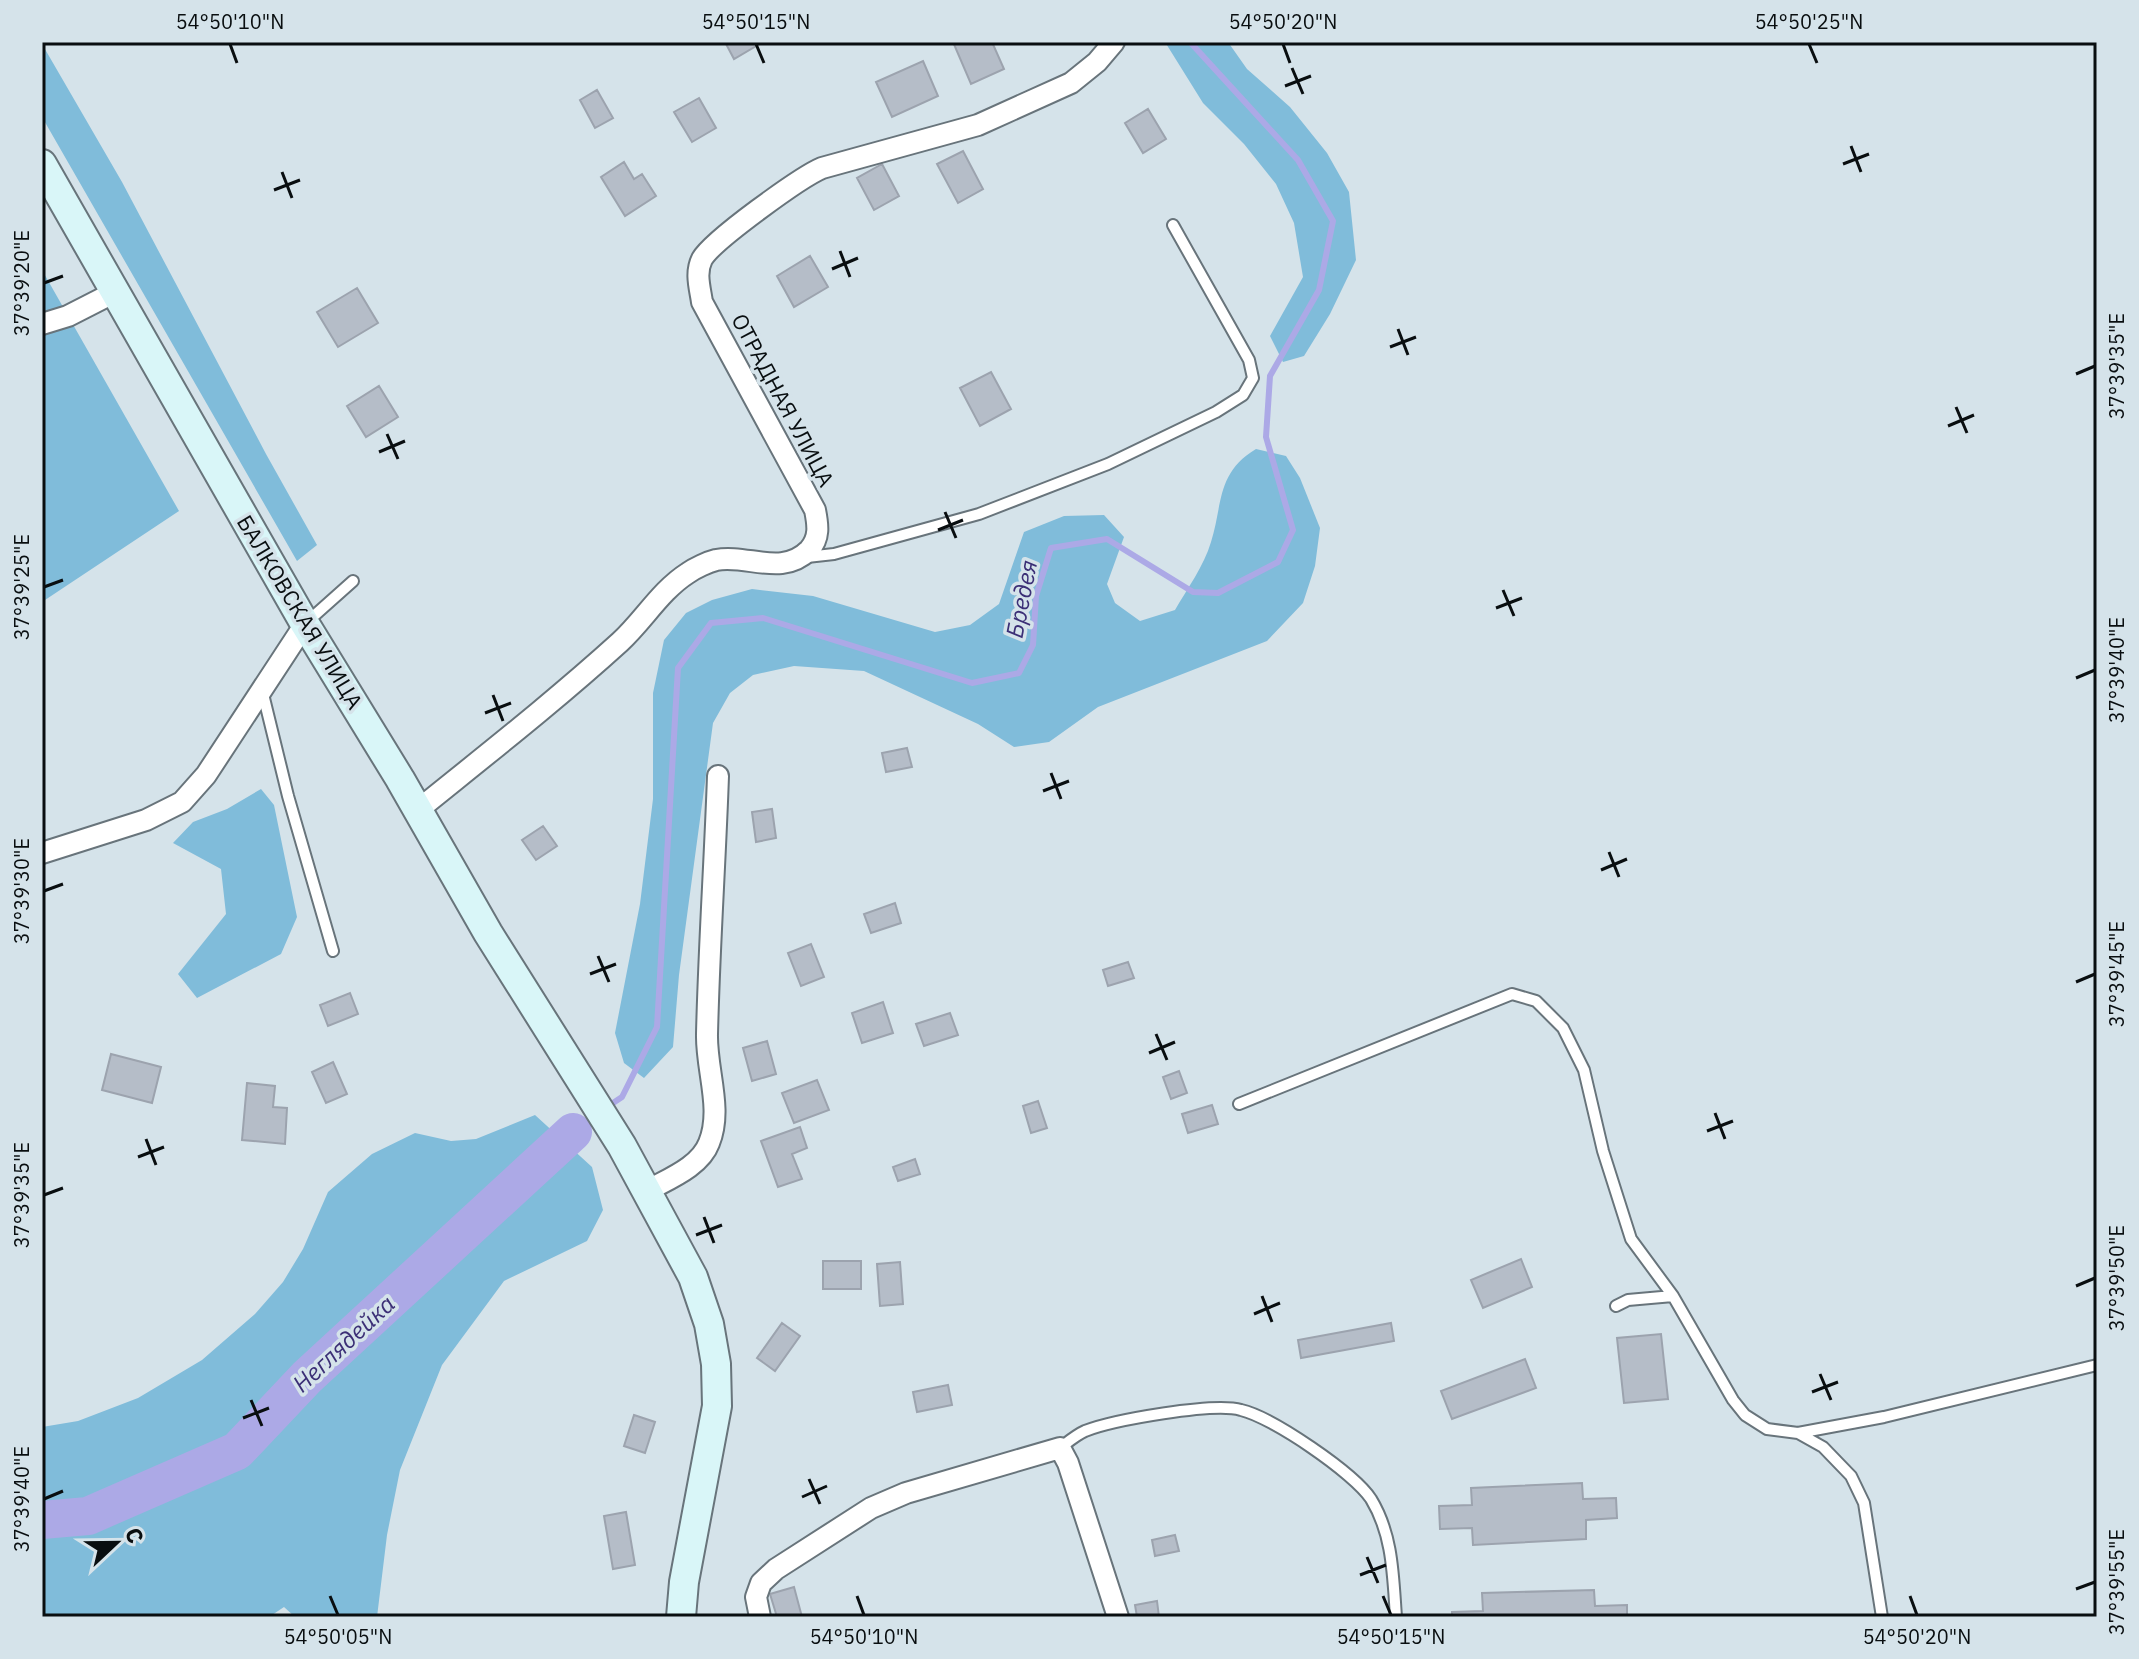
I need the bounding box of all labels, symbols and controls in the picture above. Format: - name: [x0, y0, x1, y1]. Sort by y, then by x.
- text: 54°50'10"N: [176, 8, 284, 35]
- text: 54°50'15"N: [702, 8, 810, 35]
- text: 54°50'20"N: [1229, 8, 1337, 35]
- text: 54°50'25"N: [1755, 8, 1863, 35]
- text: 37°39'20"E: [8, 230, 35, 336]
- street label: ОТРАДНАЯ УЛИЦА: [726, 308, 841, 491]
- text: 37°39'35"E: [2103, 313, 2130, 419]
- street label: БАЛКОВСКАЯ УЛИЦА: [231, 509, 370, 714]
- text: 37°39'25"E: [8, 534, 35, 640]
- water label: Бредея: [998, 557, 1044, 641]
- text: 37°39'40"E: [2103, 617, 2130, 723]
- text: 37°39'30"E: [8, 838, 35, 944]
- text: 37°39'45"E: [2103, 921, 2130, 1027]
- text: 37°39'35"E: [8, 1142, 35, 1248]
- text: 37°39'50"E: [2103, 1225, 2130, 1331]
- water label: Неглядейка: [285, 1288, 401, 1399]
- text: 37°39'40"E: [8, 1446, 35, 1552]
- north arrow: [76, 1503, 156, 1583]
- text: С: [119, 1523, 151, 1547]
- text: 37°39'55"E: [2103, 1529, 2130, 1635]
- text: 54°50'05"N: [284, 1623, 392, 1650]
- text: 54°50'10"N: [810, 1623, 918, 1650]
- text: 54°50'15"N: [1337, 1623, 1445, 1650]
- text: 54°50'20"N: [1863, 1623, 1971, 1650]

